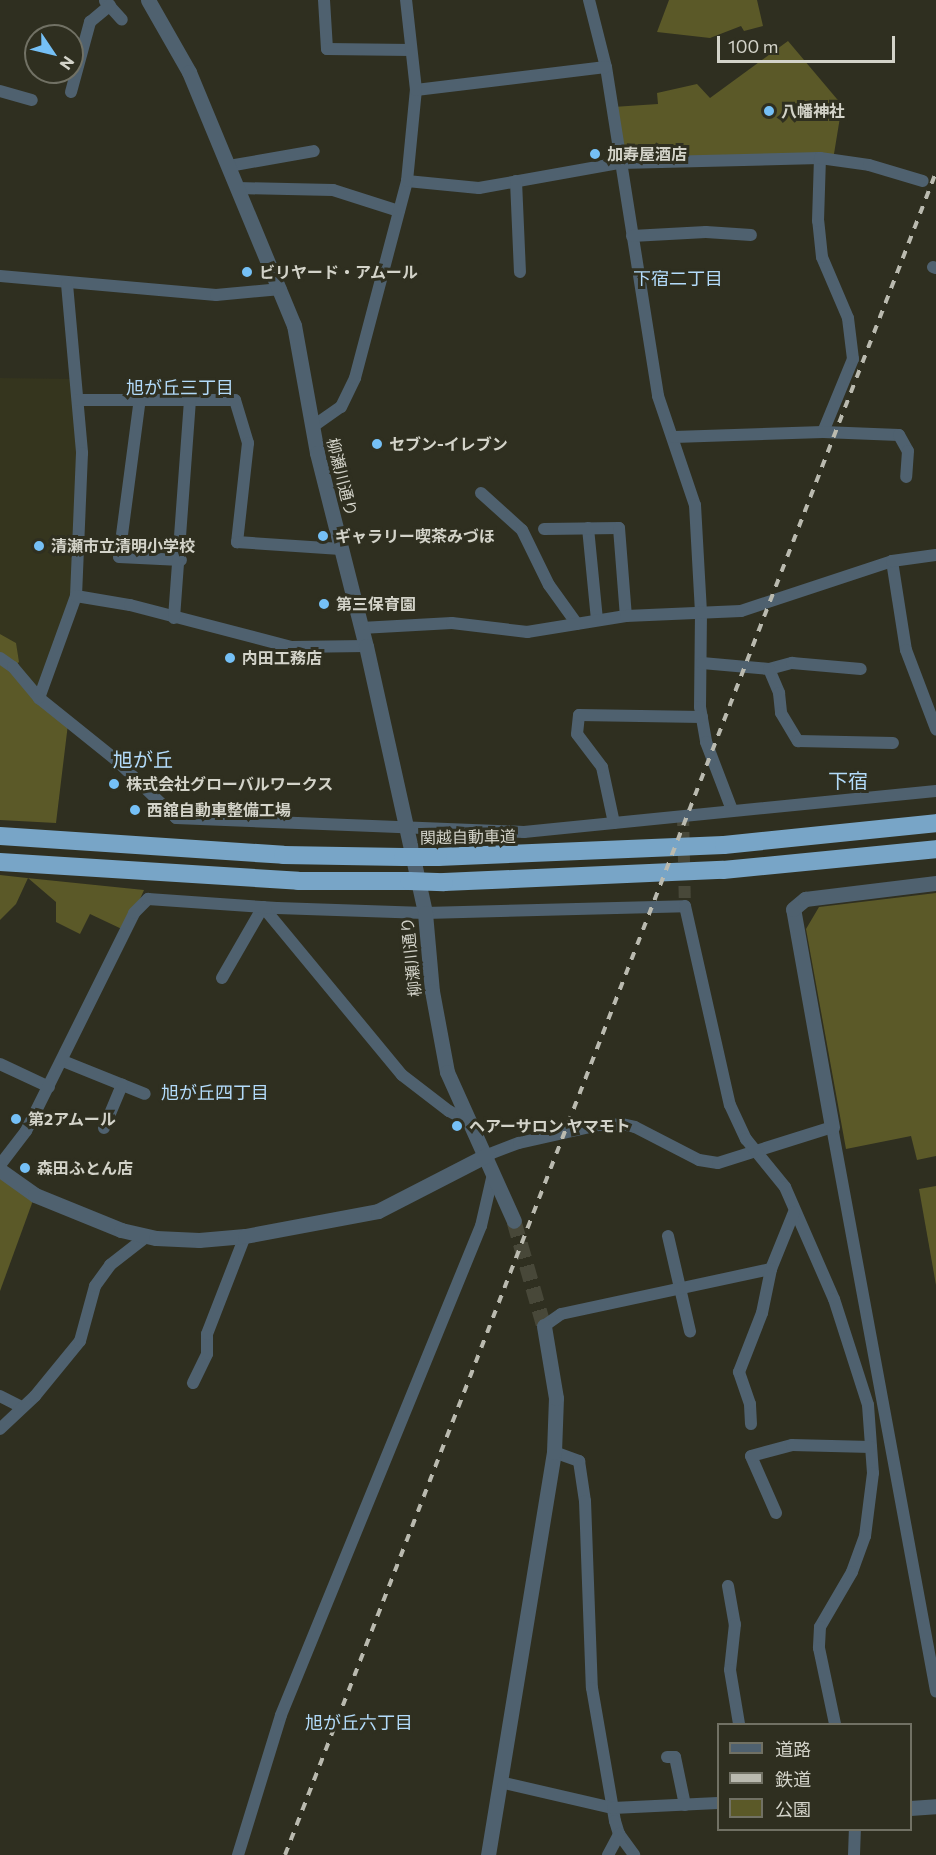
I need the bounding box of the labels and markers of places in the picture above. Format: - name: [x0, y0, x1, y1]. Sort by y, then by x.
- place label: 八幡神社: [781, 101, 845, 121]
- marker: 八幡神社: [762, 104, 776, 118]
- place label: 加寿屋酒店: [607, 144, 687, 164]
- marker: 加寿屋酒店: [588, 147, 602, 161]
- place label: ビリヤード・アムール: [259, 262, 419, 282]
- marker: ビリヤード・アムール: [240, 265, 254, 279]
- place label: セブン-イレブン: [389, 434, 508, 454]
- marker: セブン-イレブン: [370, 437, 384, 451]
- place label: ギャラリー喫茶みづほ: [335, 526, 495, 546]
- marker: ギャラリー喫茶みづほ: [316, 529, 330, 543]
- place label: 清瀬市立清明小学校: [51, 536, 195, 556]
- marker: 清瀬市立清明小学校: [32, 539, 46, 553]
- place label: 第三保育園: [336, 594, 416, 614]
- marker: 第三保育園: [317, 597, 331, 611]
- place label: 内田工務店: [242, 648, 322, 668]
- marker: 内田工務店: [223, 651, 237, 665]
- place label: 株式会社グローバルワークス: [126, 774, 334, 794]
- marker: 株式会社グローバルワークス: [107, 777, 121, 791]
- place label: 西舘自動車整備工場: [147, 800, 291, 820]
- marker: 西舘自動車整備工場: [128, 803, 142, 817]
- place label: 第2アムール: [28, 1109, 117, 1129]
- marker: 第2アムール: [9, 1112, 23, 1126]
- place label: ヘアーサロン ヤマモト: [469, 1116, 631, 1136]
- marker: ヘアーサロン ヤマモト: [450, 1119, 464, 1133]
- place label: 森田ふとん店: [37, 1158, 133, 1178]
- marker: 森田ふとん店: [18, 1161, 32, 1175]

